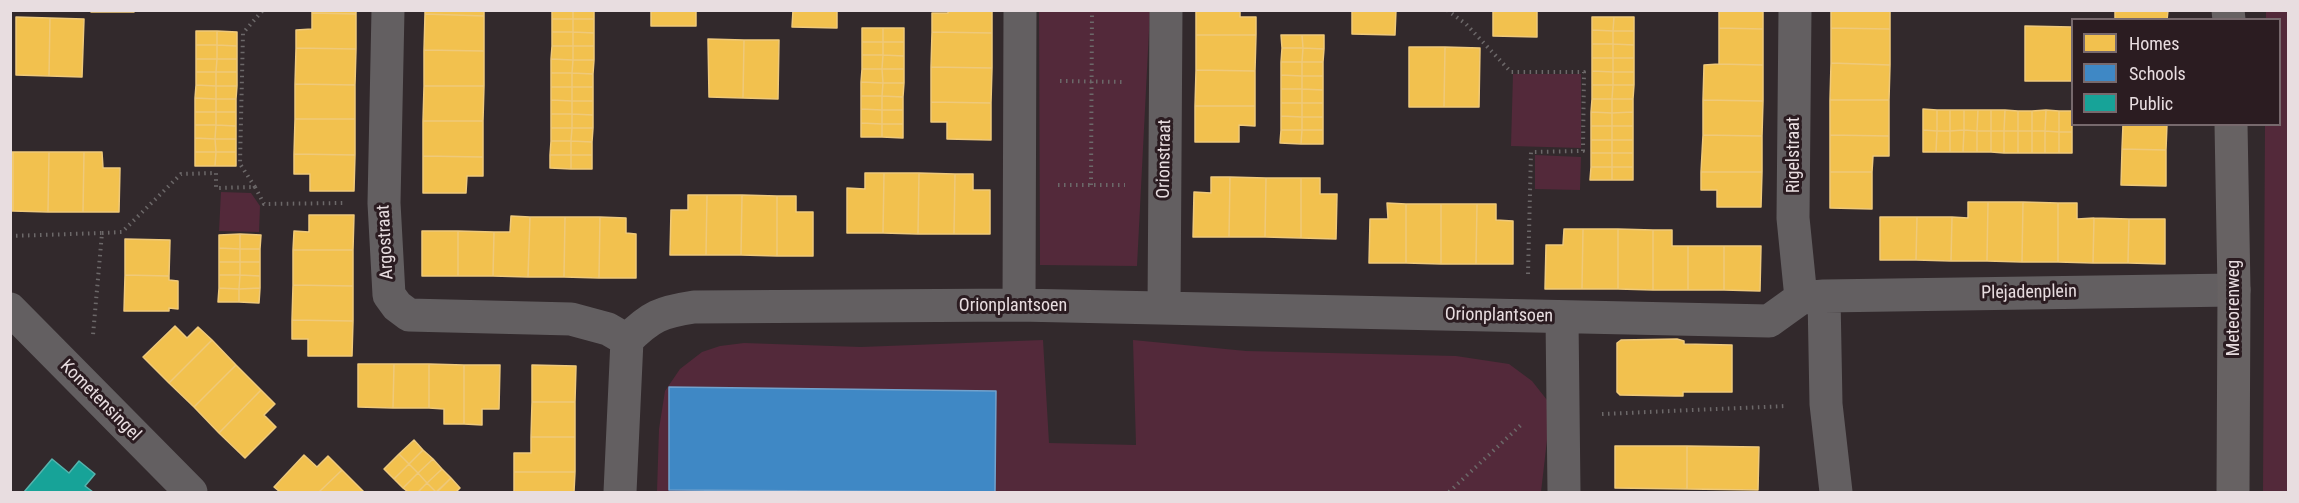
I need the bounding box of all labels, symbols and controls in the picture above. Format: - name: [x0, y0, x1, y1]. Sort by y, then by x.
- legend: [2071, 18, 2281, 126]
- text: Homes: [2129, 33, 2179, 54]
- text: Schools: [2129, 63, 2186, 84]
- text: Public: [2129, 93, 2173, 114]
- street label: Rigelstraat: [1783, 117, 1805, 193]
- street label: Orionstraat: [1154, 119, 1176, 199]
- street label: Argostraat: [373, 204, 399, 280]
- street label: Meteorenweg: [2223, 260, 2245, 356]
- street label: Plejadenplein: [1981, 281, 2077, 305]
- street label: Orionplantsoen: [959, 295, 1067, 317]
- street label: Orionplantsoen: [1445, 304, 1553, 328]
- street label: Kometensingel: [55, 356, 145, 446]

